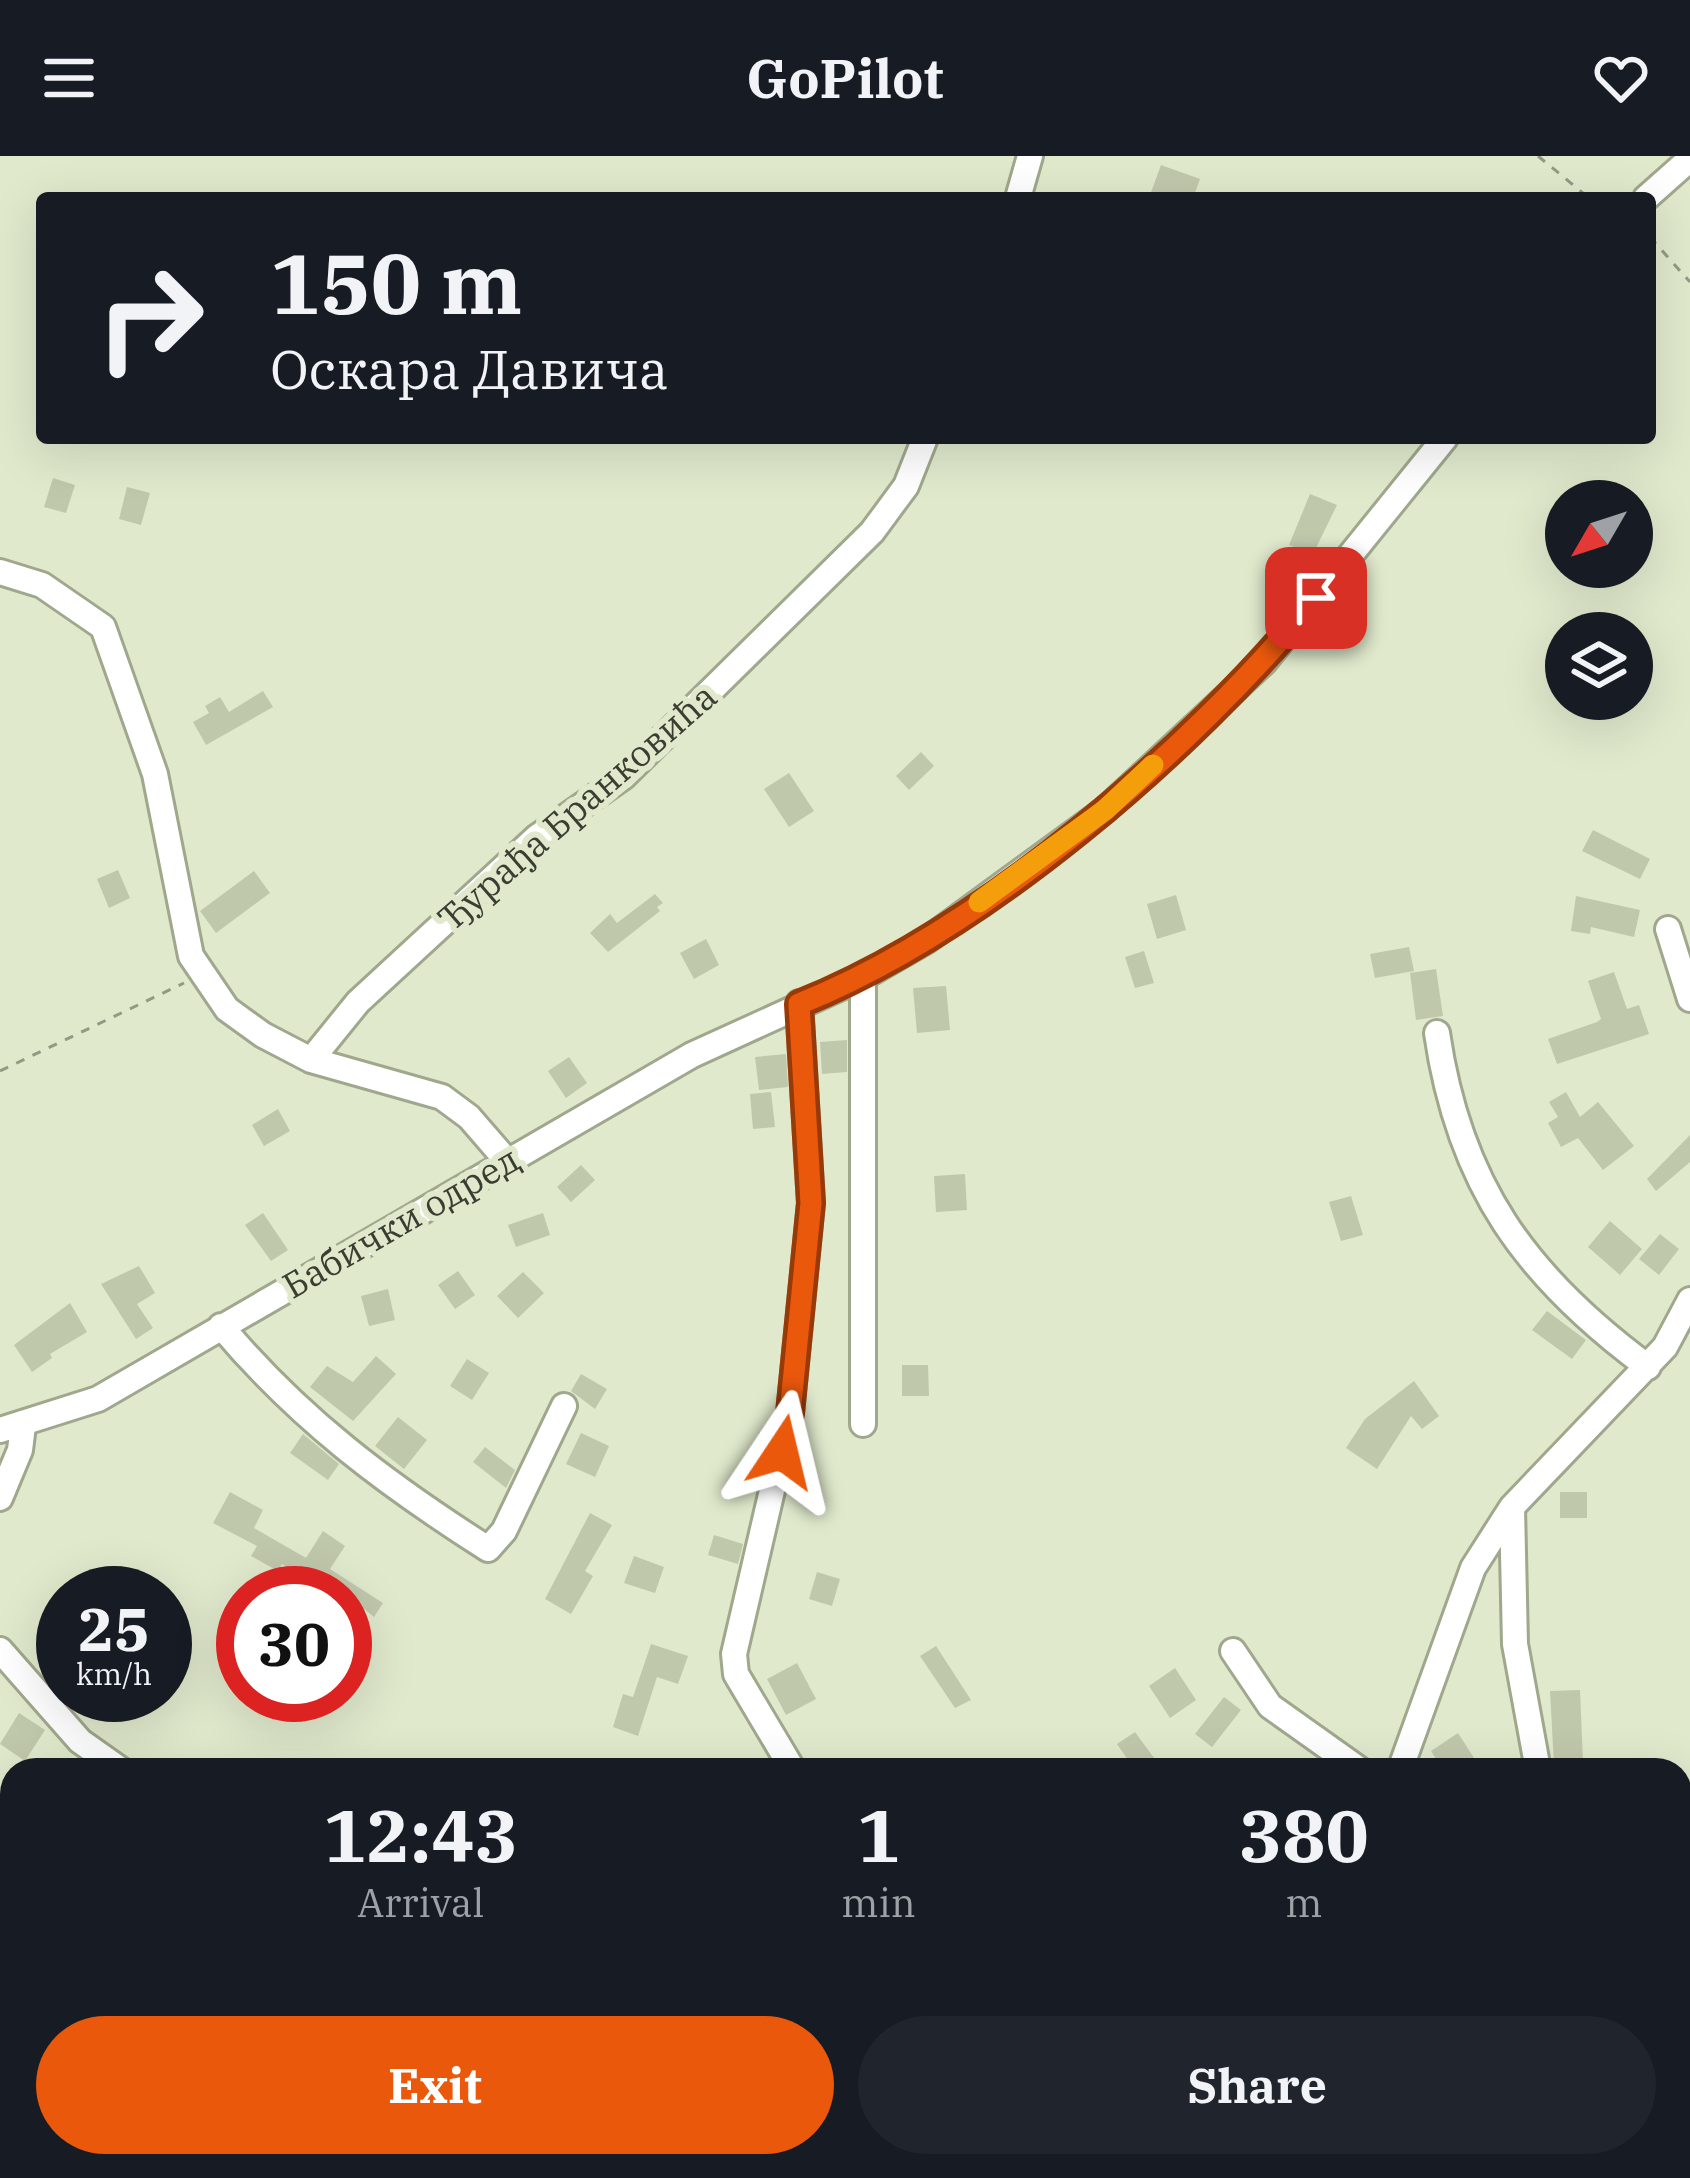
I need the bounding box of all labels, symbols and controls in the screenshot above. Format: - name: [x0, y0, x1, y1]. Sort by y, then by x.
- text: GoPilot: [746, 43, 944, 113]
- icon: menu: [36, 45, 102, 111]
- icon: heart: [1588, 45, 1654, 111]
- text: 150 m: [270, 228, 522, 337]
- icon: right: [72, 240, 228, 396]
- text: Оскара Давича: [270, 334, 669, 404]
- north arrow: [1545, 480, 1653, 588]
- map controls: [1545, 480, 1653, 720]
- pin: [1265, 547, 1367, 649]
- icon: arrive: [1283, 565, 1349, 631]
- button: layers: [1545, 612, 1653, 720]
- street label: Ђурађа Бранковића: [427, 673, 726, 941]
- street label: Бабички одред: [274, 1135, 528, 1308]
- position arrow: [719, 1389, 845, 1515]
- speed limit sign: 30: [216, 1566, 372, 1722]
- text: 25: [78, 1589, 150, 1668]
- text: km/h: [76, 1654, 152, 1693]
- text: 12:43: [323, 1788, 518, 1882]
- text: 1: [857, 1788, 900, 1882]
- text: 380: [1239, 1788, 1369, 1882]
- text: Arrival: [357, 1877, 484, 1928]
- text: min: [841, 1877, 916, 1928]
- text: m: [1285, 1877, 1322, 1928]
- button: Exit: [36, 2016, 834, 2154]
- button: Share: [858, 2016, 1656, 2154]

